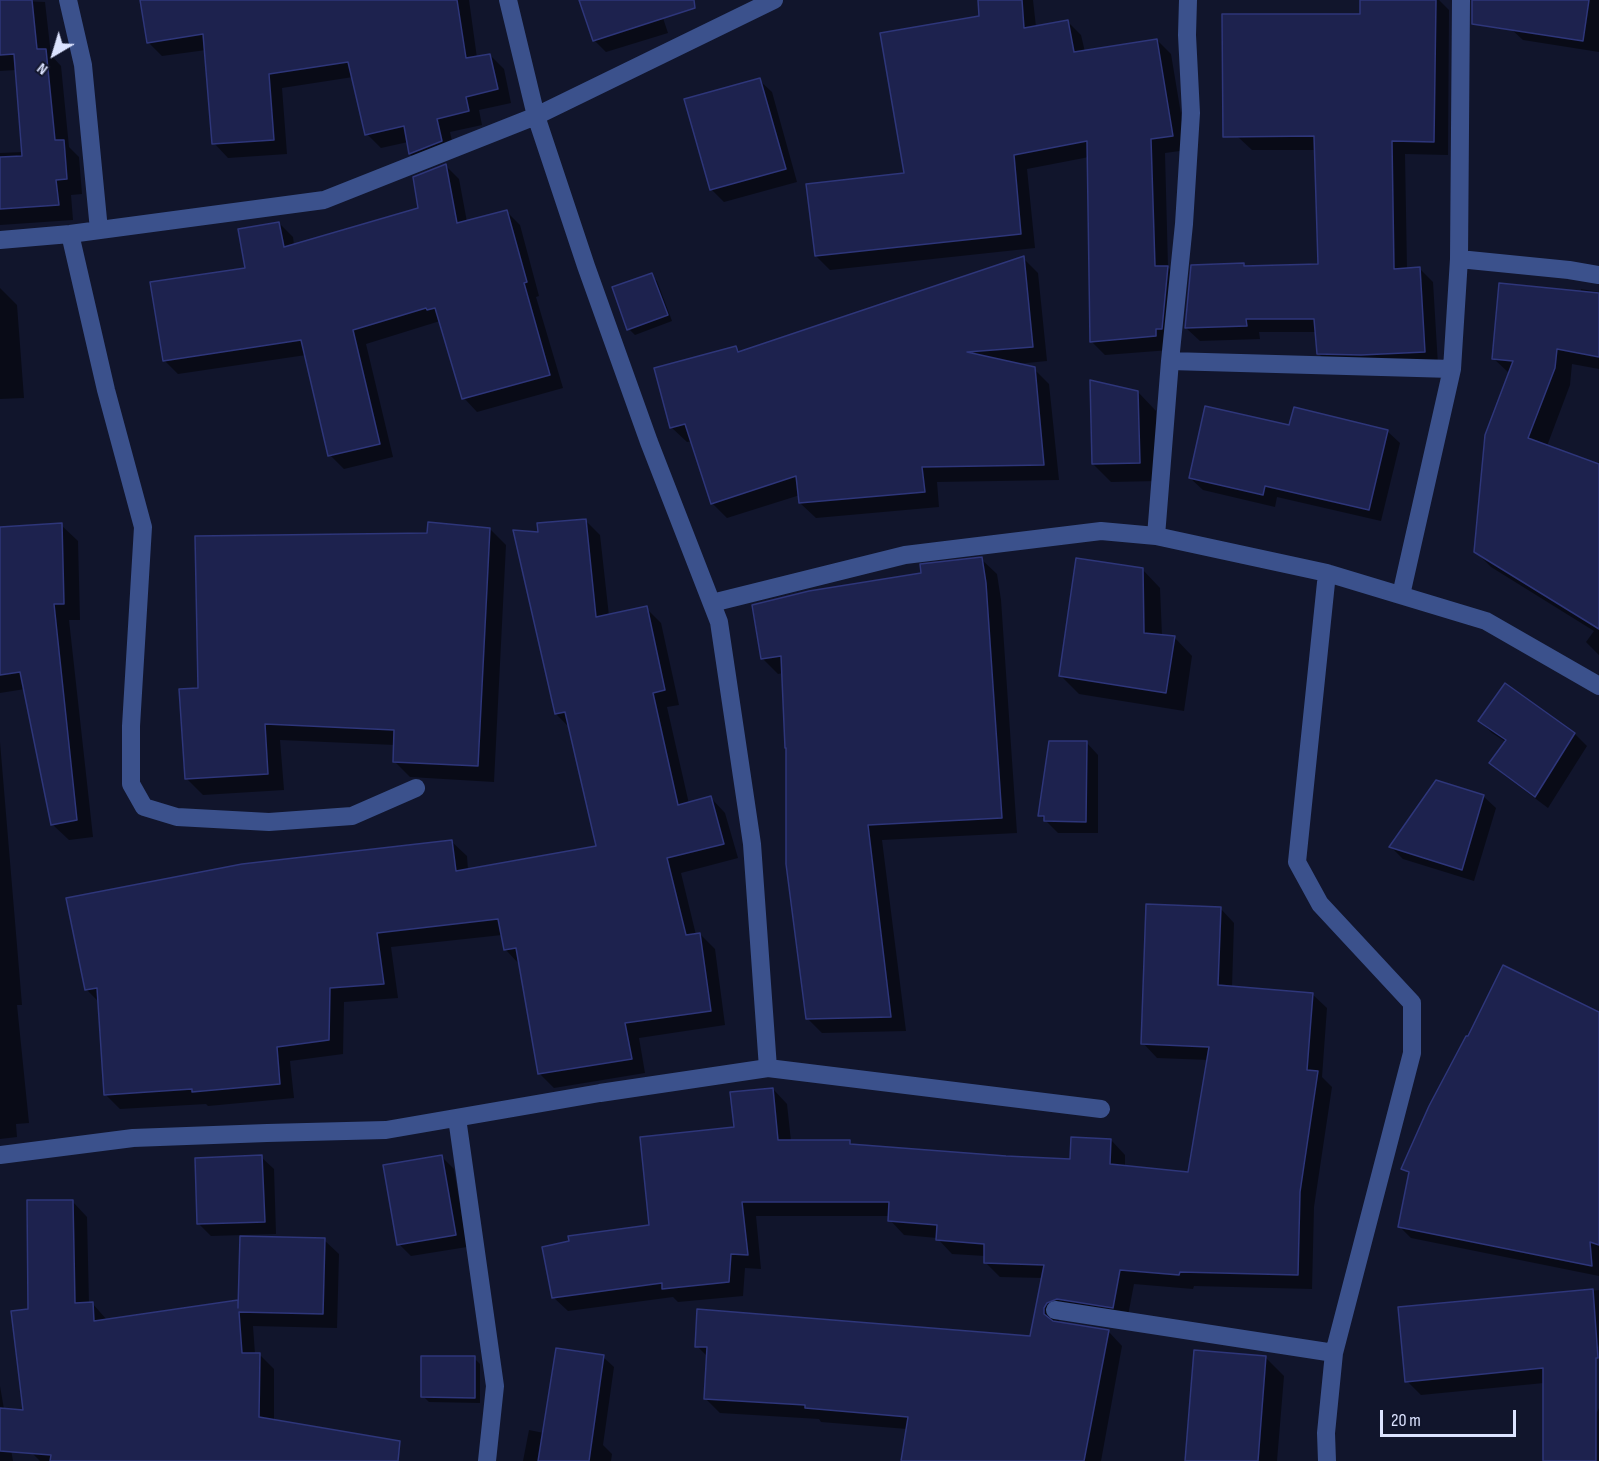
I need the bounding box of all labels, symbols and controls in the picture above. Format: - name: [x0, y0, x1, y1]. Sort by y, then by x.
- north arrow: [24, 24, 84, 84]
- text: N: [33, 58, 52, 79]
- scale bar: [1383, 1398, 1520, 1436]
- text: 20 m: [1391, 1410, 1421, 1431]

